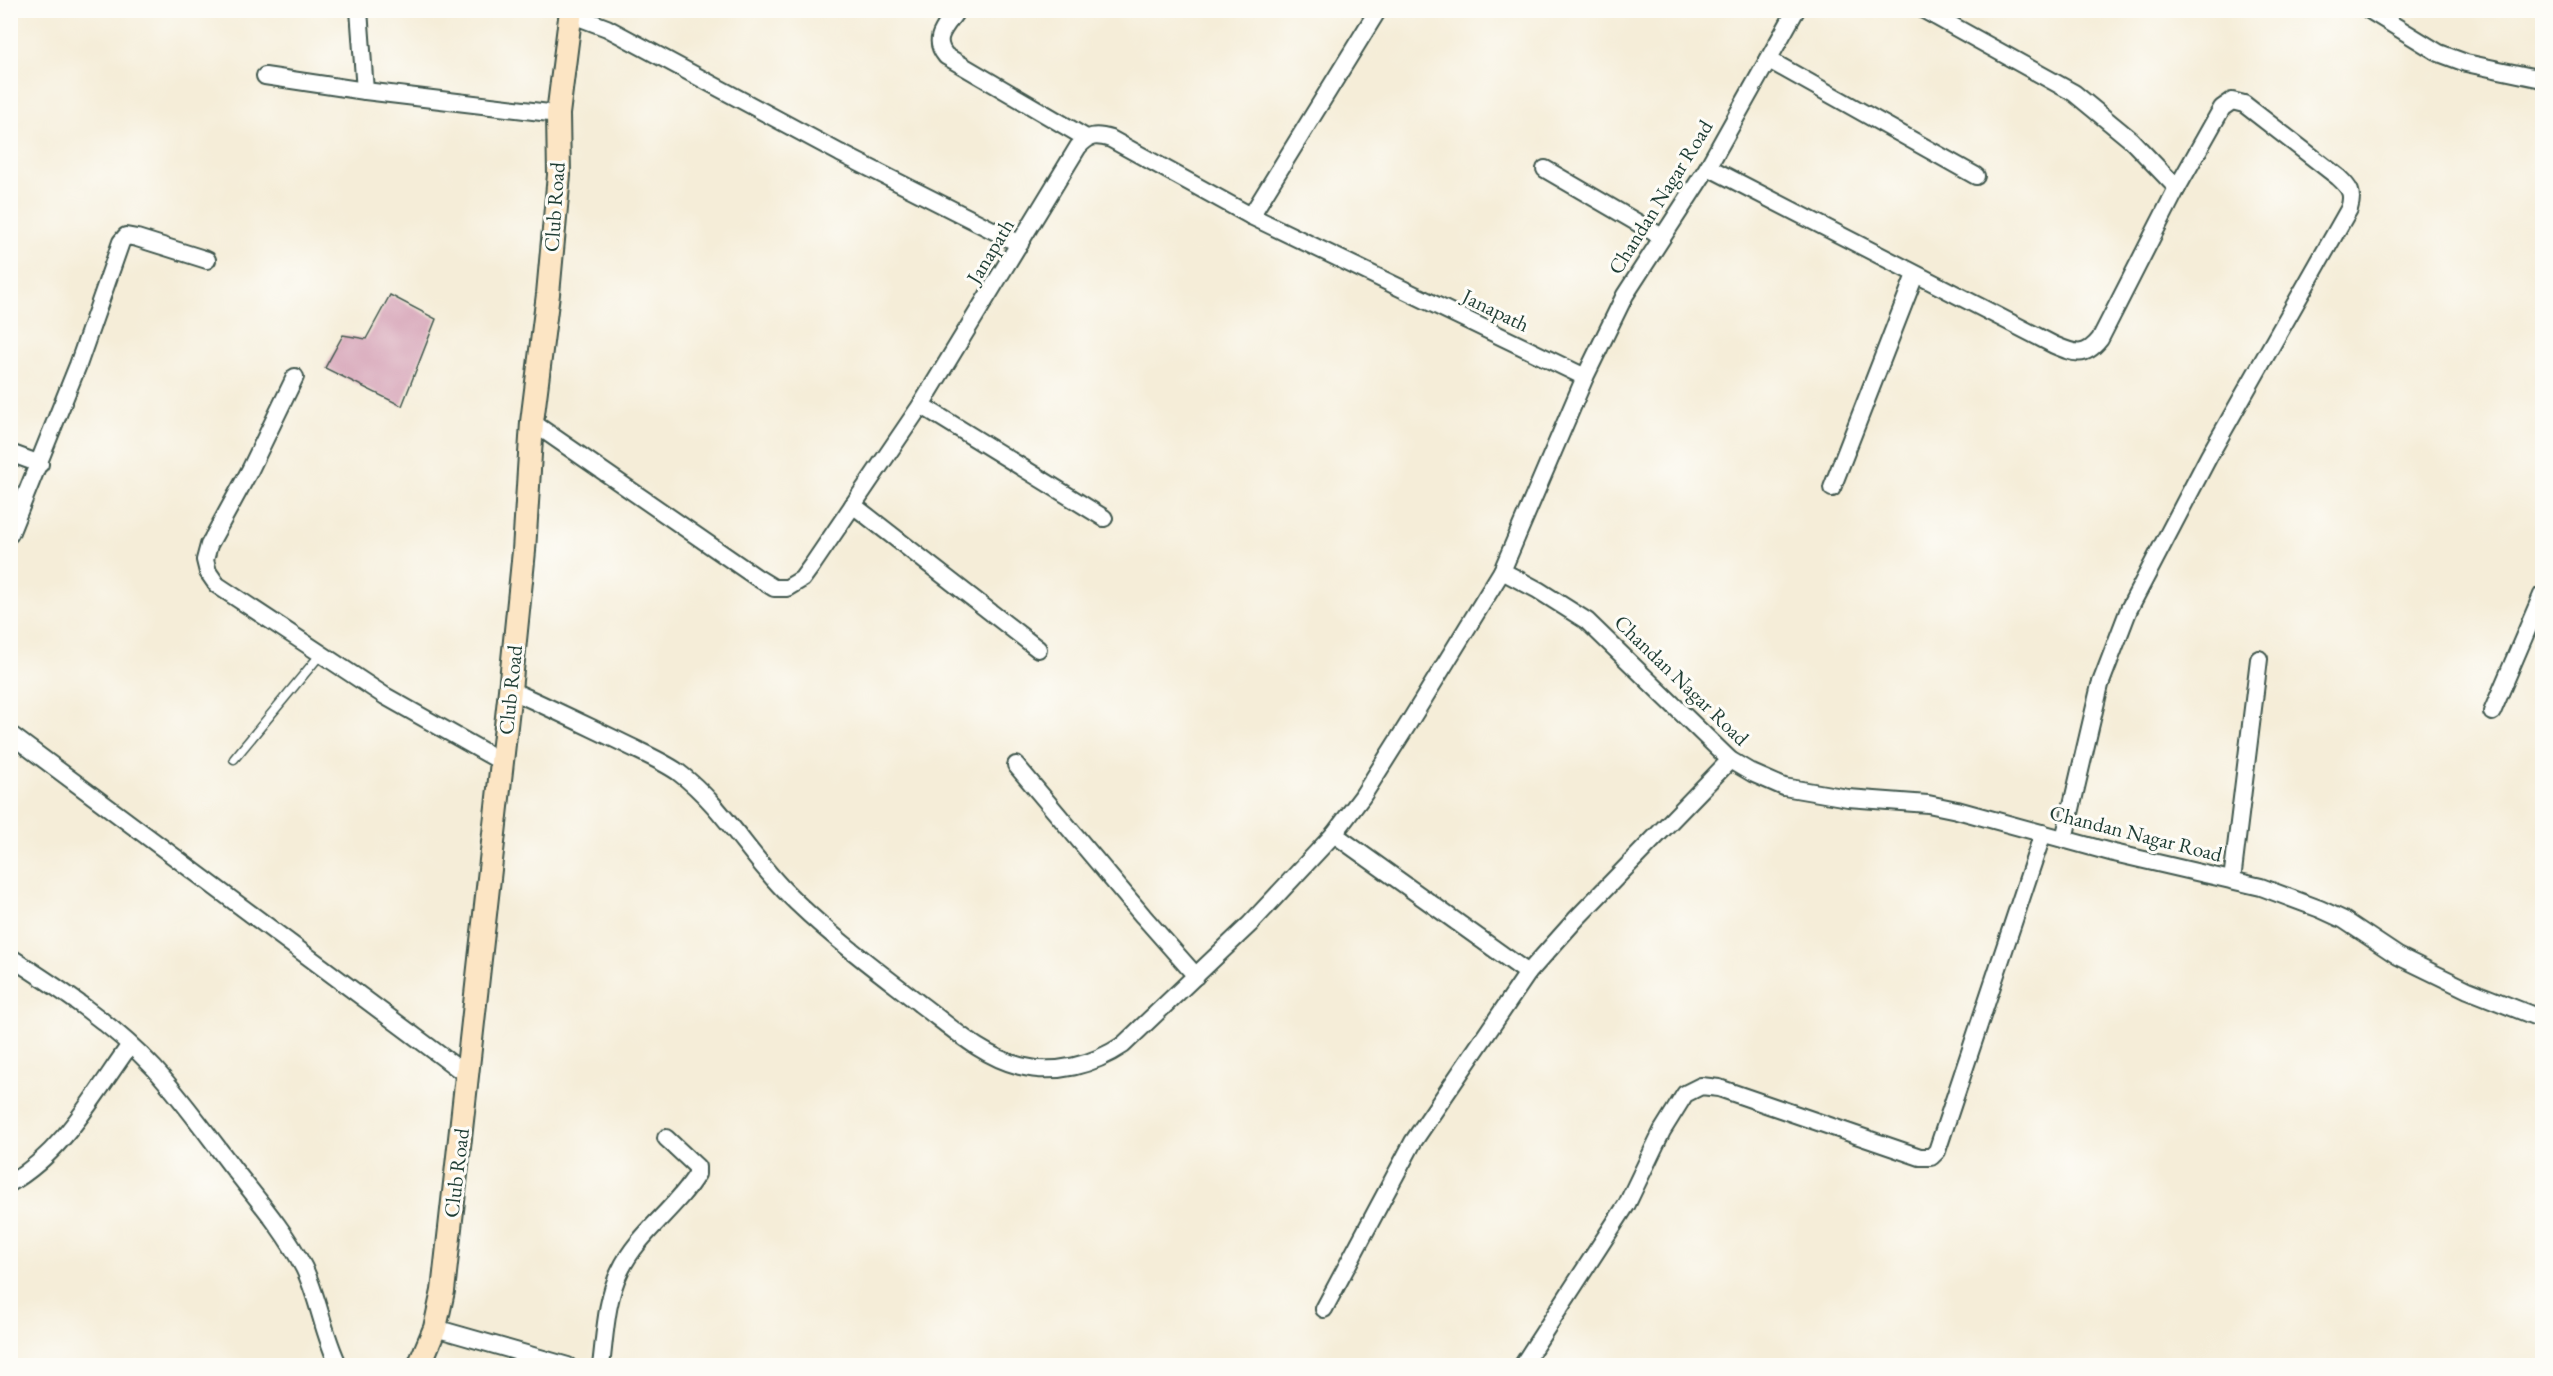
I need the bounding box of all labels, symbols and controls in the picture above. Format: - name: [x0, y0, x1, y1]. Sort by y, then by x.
- street label: Chandan Nagar Road: [1602, 114, 1719, 279]
- street label: Club Road: [537, 161, 571, 253]
- street label: Janapath: [959, 213, 1020, 290]
- street label: Janapath: [1456, 281, 1534, 338]
- street label: Chandan Nagar Road: [1609, 609, 1755, 752]
- street label: Club Road: [492, 643, 528, 736]
- street label: Chandan Nagar Road: [2047, 798, 2226, 868]
- street label: Club Road: [437, 1126, 475, 1219]

